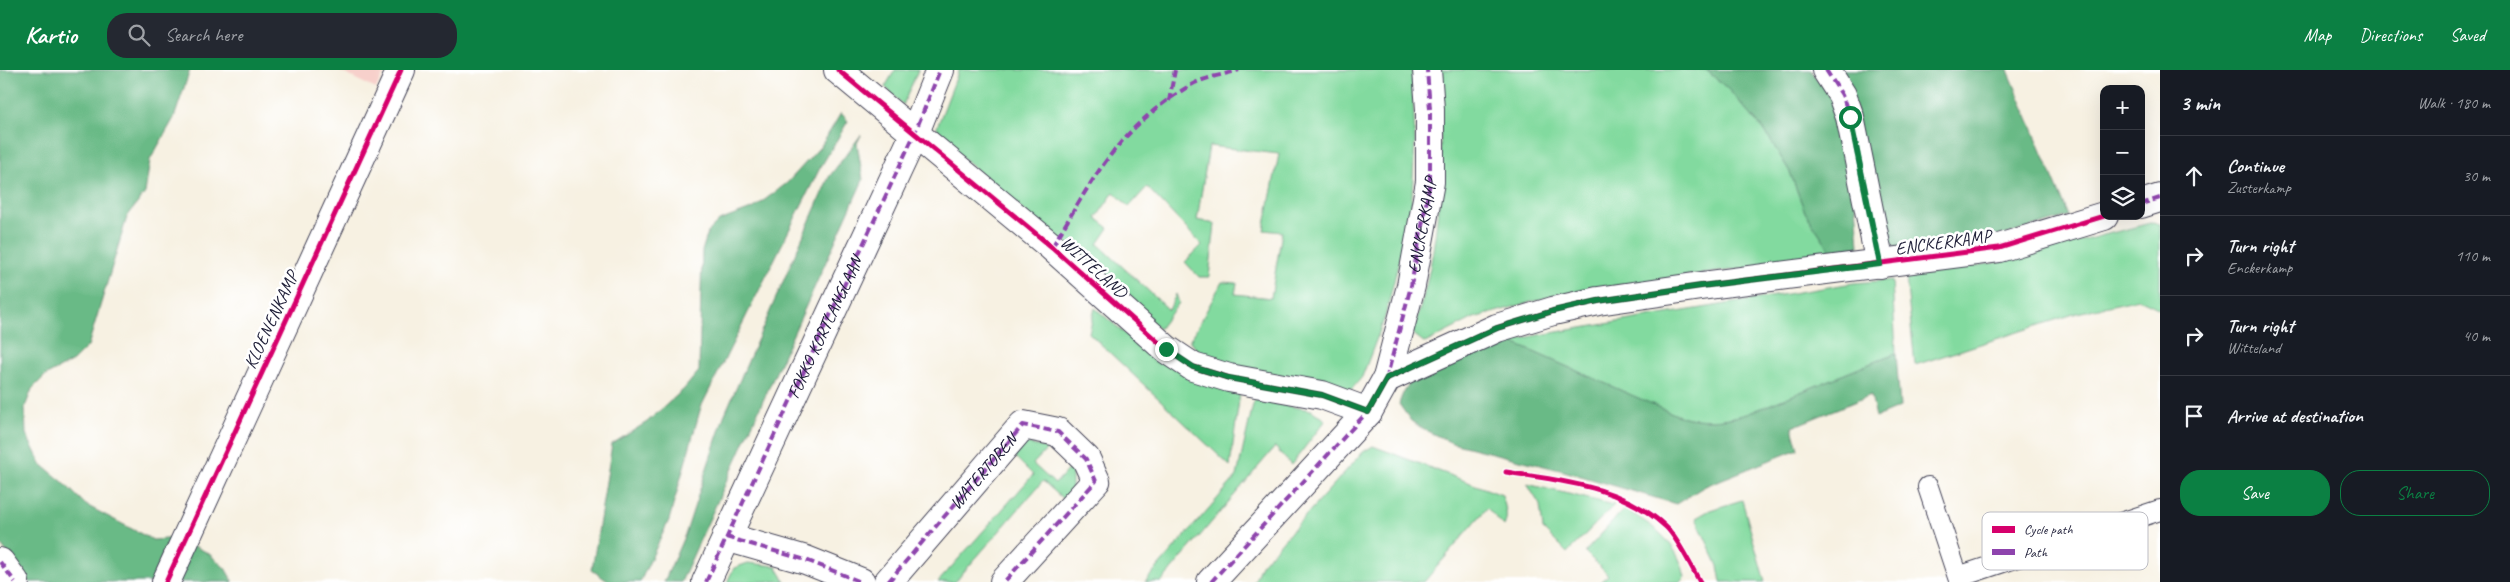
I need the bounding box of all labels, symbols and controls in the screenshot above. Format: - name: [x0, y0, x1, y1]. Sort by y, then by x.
- search box: [107, 13, 457, 58]
- text: Kartio: [25, 20, 77, 50]
- icon: search: [125, 21, 153, 49]
- text: Search here: [165, 23, 242, 47]
- text: Map: [2304, 24, 2331, 46]
- text: Directions: [2359, 24, 2422, 46]
- text: Saved: [2450, 24, 2485, 46]
- map controls: [2100, 85, 2145, 220]
- button: +: [2100, 85, 2145, 130]
- text: 3 min: [2180, 90, 2220, 116]
- text: Walk · 180 m: [2418, 93, 2490, 113]
- route start: [1839, 106, 1862, 129]
- button: −: [2100, 130, 2145, 175]
- text: Continue: [2227, 154, 2284, 178]
- icon: ahead: [2180, 162, 2208, 190]
- text: 30 m: [2463, 166, 2490, 186]
- street label: ENCKERKAMP: [1403, 173, 1442, 275]
- button: layers: [2100, 175, 2145, 220]
- text: Zusterkamp: [2227, 178, 2291, 198]
- street label: ENCKERKAMP: [1894, 224, 1995, 260]
- street label: WITTELAND: [1056, 231, 1133, 304]
- text: Turn right: [2227, 234, 2294, 258]
- icon: right: [2180, 242, 2208, 270]
- text: 110 m: [2456, 246, 2490, 266]
- street label: FOKKO KORTLANGLAAN: [782, 250, 868, 402]
- text: Enckerkamp: [2227, 258, 2292, 278]
- street label: KLOENENKAMP: [239, 265, 304, 372]
- text: Turn right: [2227, 314, 2294, 338]
- icon: right: [2180, 322, 2208, 350]
- text: 40 m: [2463, 326, 2490, 346]
- route end: [1155, 338, 1178, 361]
- text: Witteland: [2227, 338, 2281, 358]
- icon: arrive: [2180, 402, 2208, 430]
- text: Arrive at destination: [2227, 404, 2363, 428]
- street label: WATERTOREN: [945, 427, 1024, 514]
- button: Save: [2180, 470, 2330, 516]
- button: Share: [2340, 470, 2490, 516]
- legend: [1982, 512, 2148, 570]
- text: Cycle path: [2024, 521, 2073, 538]
- text: Path: [2024, 544, 2048, 561]

